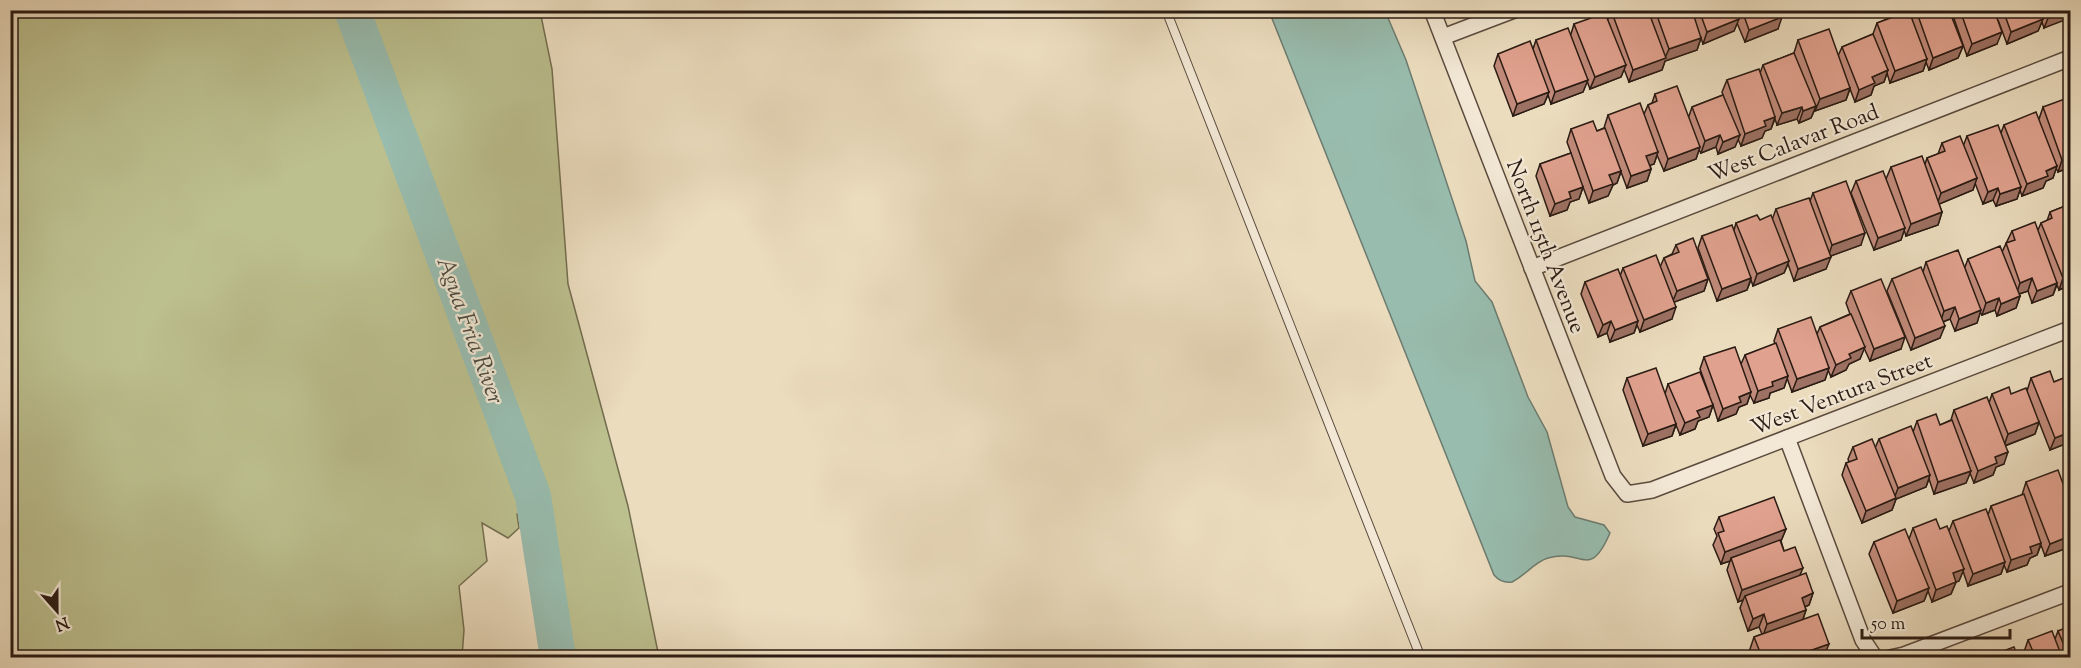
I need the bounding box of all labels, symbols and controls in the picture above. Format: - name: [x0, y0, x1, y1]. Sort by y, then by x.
- street label: West Calavar Road: [1704, 97, 1884, 192]
- street label: North 115th Avenue: [1496, 156, 1592, 339]
- water label: Agua Fria River: [427, 252, 512, 410]
- street label: West Ventura Street: [1747, 346, 1938, 445]
- north arrow: [27, 581, 87, 641]
- scale bar: [1862, 602, 2010, 640]
- text: N: [51, 610, 72, 636]
- text: 50 m: [1870, 612, 1906, 638]

